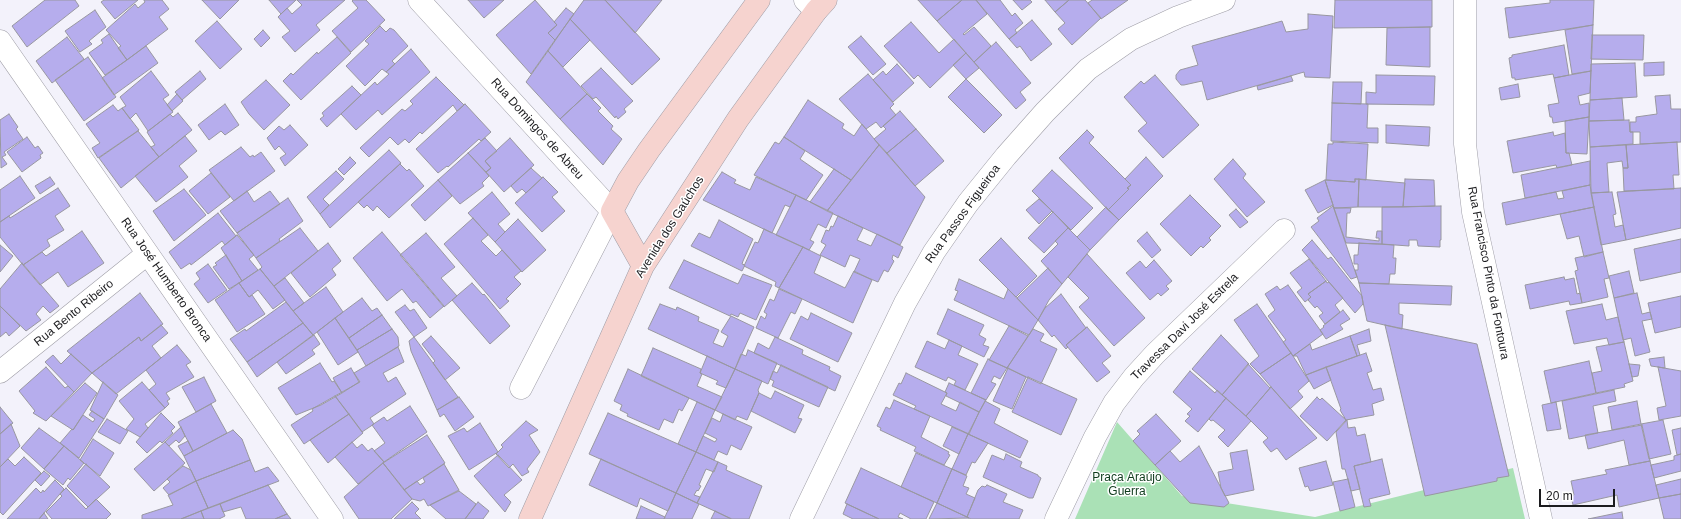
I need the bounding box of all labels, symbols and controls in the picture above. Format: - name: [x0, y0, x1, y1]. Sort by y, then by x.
- street label: Rua Domingos de Abreu: [488, 75, 586, 183]
- street label: Rua Passos Figueiroa: [922, 162, 1004, 266]
- street label: Avenida dos Gaúchos: [633, 173, 707, 281]
- street label: Rua Francisco Pinto da Fontoura: [1464, 185, 1512, 361]
- street label: Rua José Humberto Bronca: [118, 215, 214, 345]
- street label: Travessa Davi José Estrela: [1128, 270, 1242, 384]
- street label: Rua Bento Ribeiro: [31, 277, 117, 349]
- park label: Praça Araújo Guerra: [1092, 471, 1162, 499]
- scale bar: [1541, 481, 1617, 507]
- text: 20 m: [1546, 489, 1573, 503]

